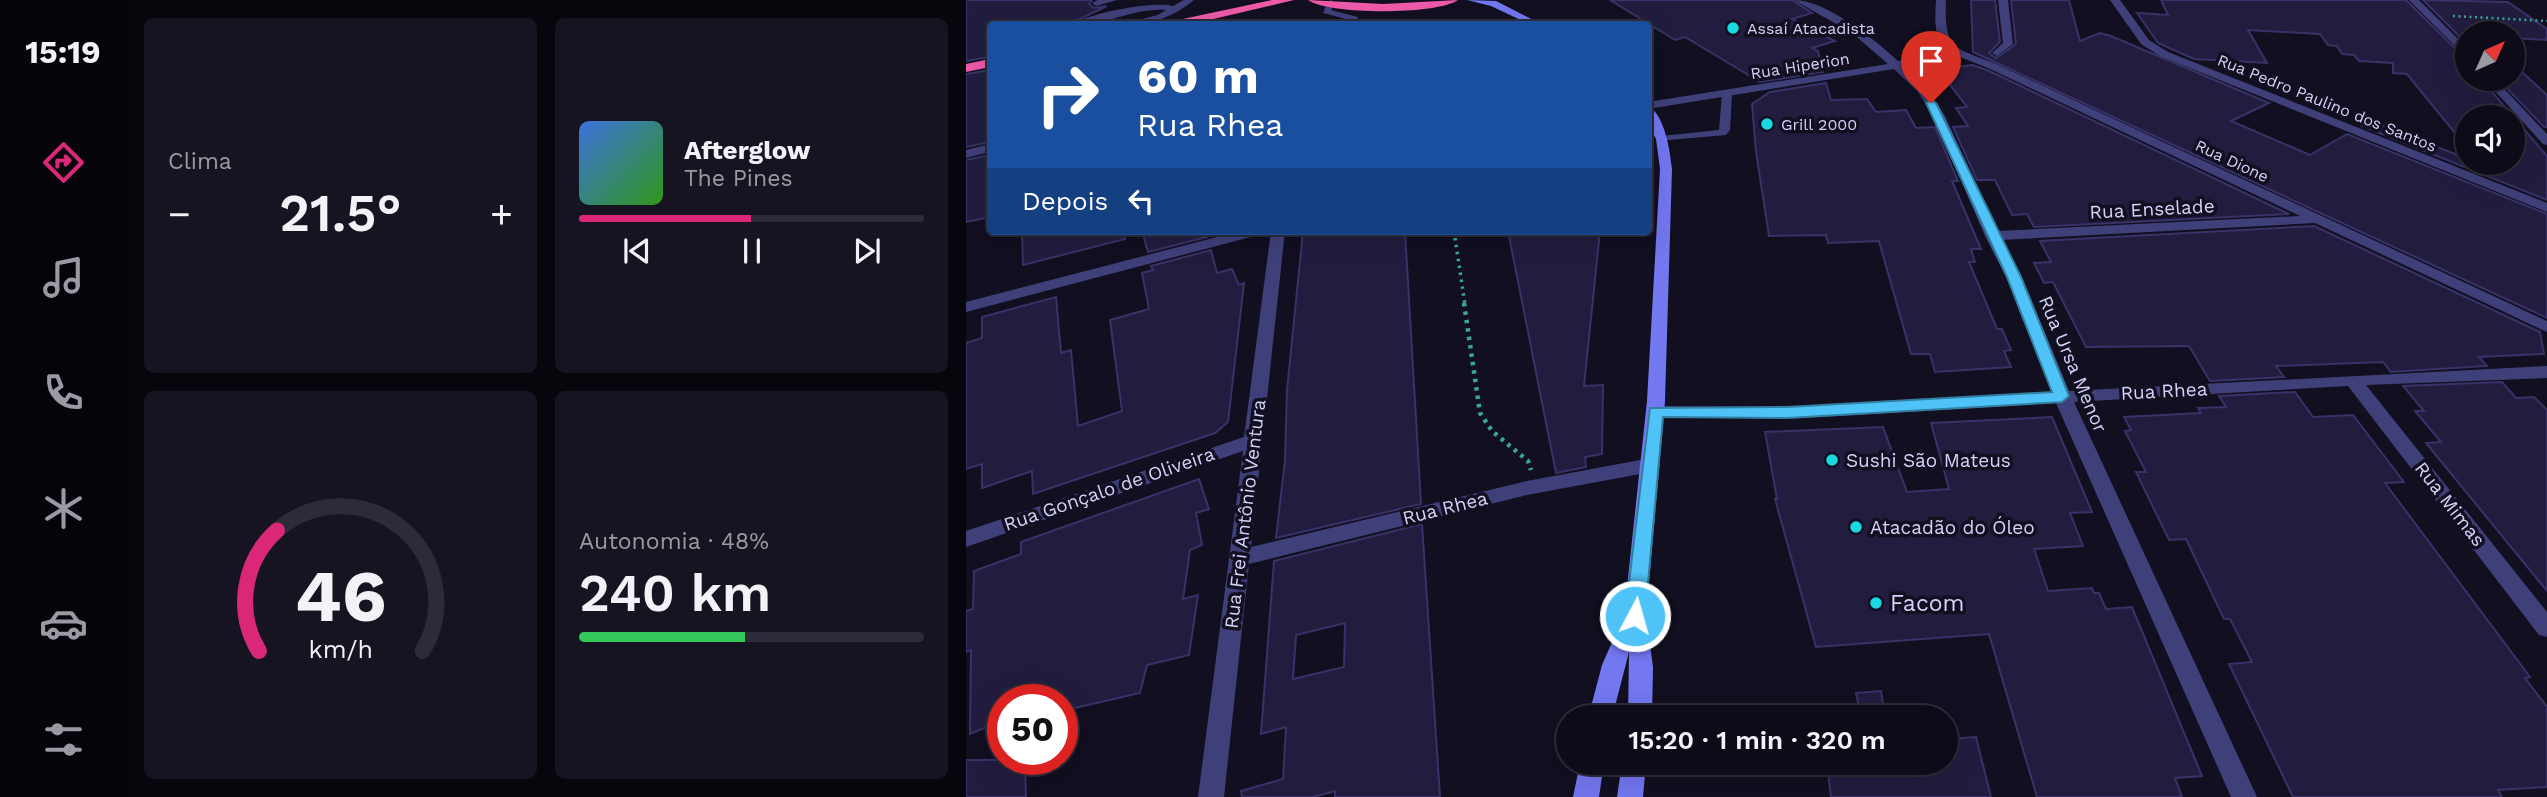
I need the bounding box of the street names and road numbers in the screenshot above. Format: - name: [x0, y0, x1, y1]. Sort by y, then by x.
- street label: Rua Hiperion: [1749, 49, 1851, 83]
- street label: Rua Pedro Paulino dos Santos: [2215, 50, 2439, 156]
- street label: Rua Dione: [2192, 136, 2272, 186]
- street label: Rua Enselade: [2089, 194, 2215, 224]
- street label: Rua Ursa Menor: [2034, 292, 2112, 436]
- street label: Rua Rhea: [2120, 377, 2208, 405]
- street label: Rua Frei Antônio Ventura: [1220, 398, 1270, 630]
- street label: Rua Gonçalo de Oliveira: [1001, 442, 1218, 536]
- street label: Rua Mimas: [2410, 457, 2490, 551]
- street label: Rua Rhea: [1400, 486, 1490, 530]

